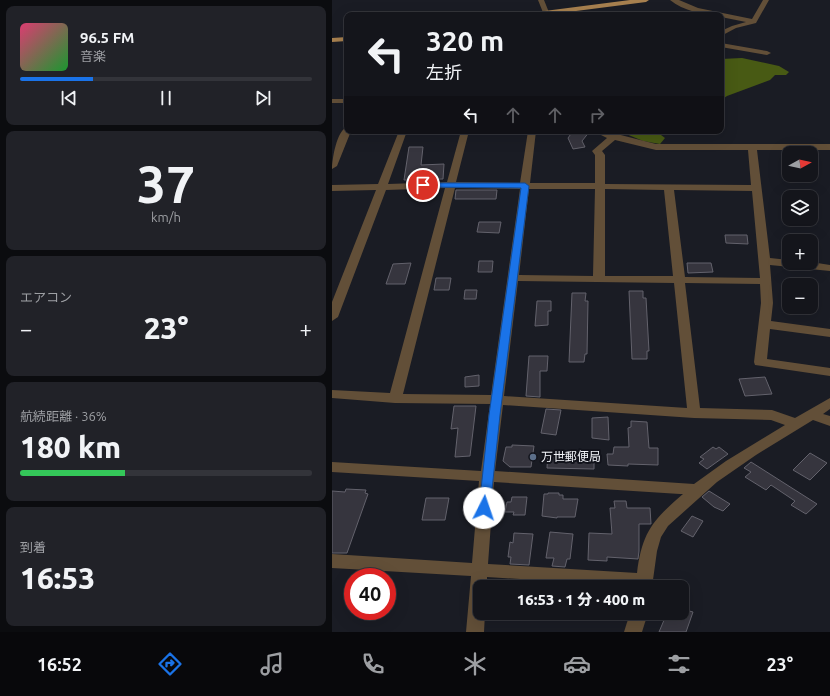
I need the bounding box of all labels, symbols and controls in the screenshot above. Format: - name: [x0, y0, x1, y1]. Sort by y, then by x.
- text: 320 m: [426, 25, 504, 56]
- icon: left: [360, 28, 412, 80]
- text: 96.5 FM: [80, 29, 134, 46]
- text: 音楽: [80, 49, 106, 63]
- text: 左折: [426, 62, 462, 82]
- icon: previous: [58, 87, 80, 109]
- icon: pause: [155, 87, 177, 109]
- icon: next: [252, 87, 274, 109]
- icon: left: [460, 104, 482, 126]
- icon: ahead: [502, 104, 524, 126]
- icon: ahead: [544, 104, 566, 126]
- icon: right: [586, 104, 608, 126]
- north arrow: [782, 146, 818, 182]
- map controls: [782, 146, 818, 314]
- text: 37: [137, 155, 195, 213]
- pin: [406, 168, 440, 202]
- icon: arrive: [412, 174, 434, 196]
- button: layers: [782, 190, 818, 226]
- text: km/h: [151, 210, 181, 224]
- button: +: [782, 234, 818, 270]
- button: −: [782, 278, 818, 314]
- text: エアコン: [20, 290, 72, 304]
- text: 23°: [144, 311, 188, 345]
- text: −: [20, 316, 32, 341]
- text: +: [300, 316, 312, 341]
- text: 航続距離 · 36%: [20, 409, 107, 423]
- text: 180 km: [20, 430, 121, 464]
- place label: 万世郵便局: [541, 450, 601, 463]
- marker: 万世郵便局: [528, 452, 538, 462]
- position arrow: [463, 487, 505, 529]
- text: 到着: [20, 540, 46, 554]
- text: 16:53: [20, 561, 95, 595]
- speed limit sign: 40: [344, 568, 396, 620]
- text: 16:53 · 1 分 · 400 m: [517, 591, 645, 608]
- icon: directions: [156, 650, 184, 678]
- icon: music: [258, 650, 286, 678]
- icon: phone: [359, 650, 387, 678]
- icon: climate: [461, 650, 489, 678]
- icon: car: [563, 650, 591, 678]
- icon: filters: [665, 650, 693, 678]
- text: 16:52: [37, 654, 82, 674]
- text: 23°: [766, 654, 793, 674]

